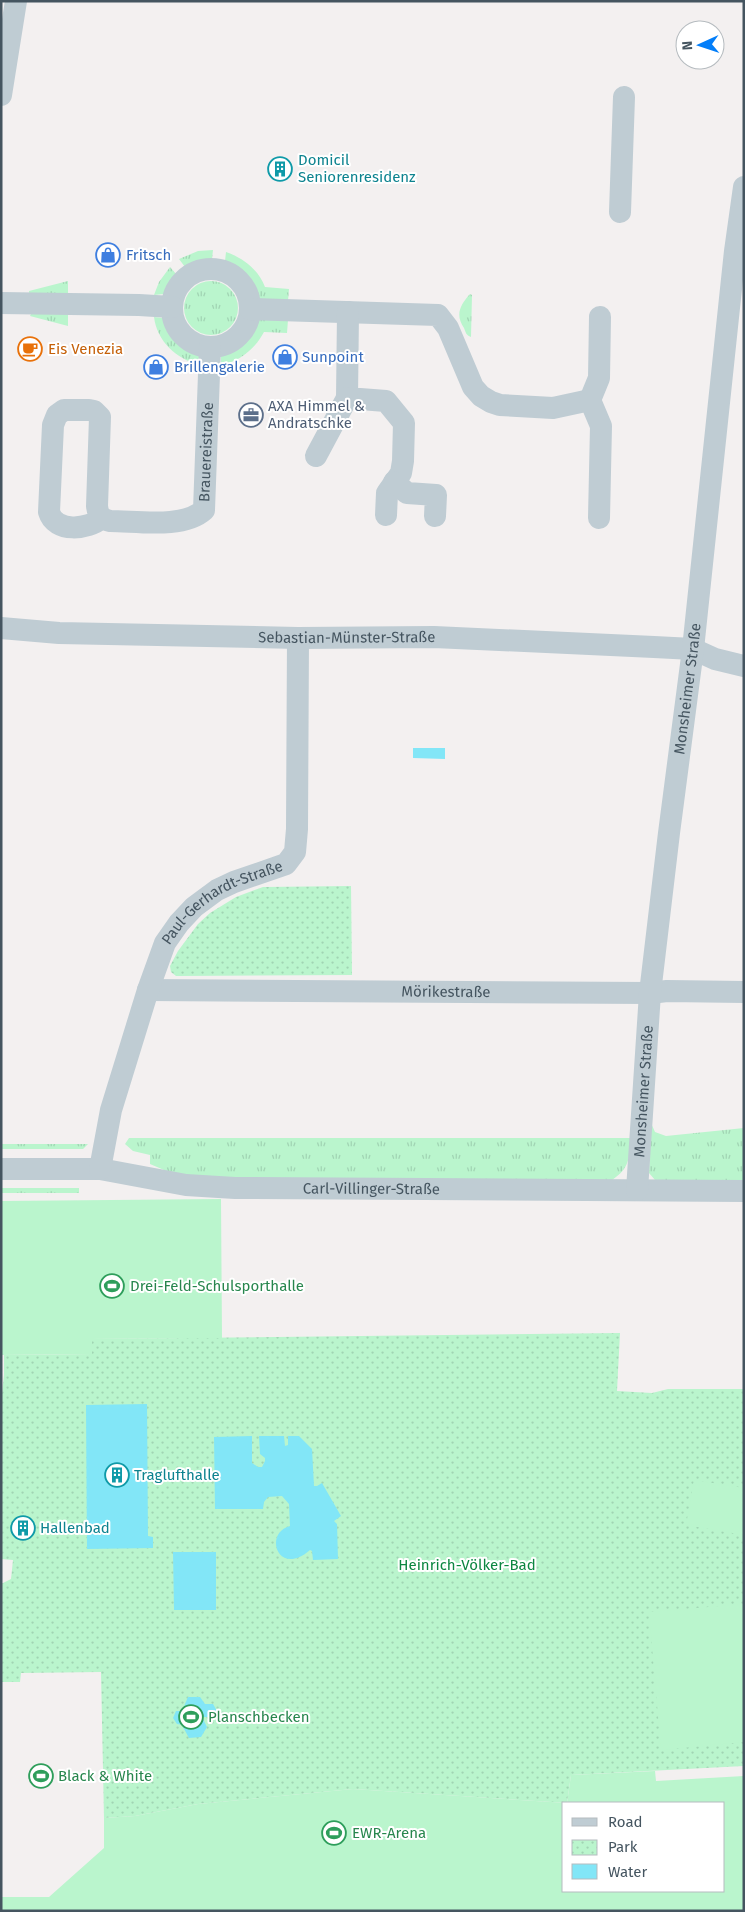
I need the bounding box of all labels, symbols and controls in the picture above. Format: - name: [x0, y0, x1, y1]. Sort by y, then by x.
- north arrow: [675, 20, 725, 70]
- text: N: [679, 41, 696, 51]
- place label: Domicil Seniorenresidenz: [298, 151, 416, 186]
- building icon: Domicil Seniorenresidenz: [267, 156, 293, 182]
- shop icon: Fritsch: [95, 242, 121, 268]
- place label: Fritsch: [126, 246, 171, 264]
- cafe icon: Eis Venezia: [17, 336, 43, 362]
- place label: Eis Venezia: [48, 340, 123, 358]
- shop icon: Sunpoint: [272, 344, 298, 370]
- place label: Sunpoint: [302, 348, 364, 366]
- shop icon: Brillengalerie: [143, 354, 169, 380]
- place label: Brillengalerie: [174, 358, 265, 376]
- place label: AXA Himmel & Andratschke: [268, 397, 365, 432]
- street label: Brauereistraße: [195, 402, 217, 502]
- office icon: AXA Himmel & Andratschke: [238, 402, 264, 428]
- street label: Monsheimer Straße: [670, 622, 705, 756]
- street label: Sebastian-Münster-Straße: [258, 628, 435, 647]
- street label: Paul-Gerhardt-Straße: [158, 857, 285, 948]
- street label: Mörikestraße: [401, 983, 491, 1001]
- street label: Monsheimer Straße: [630, 1025, 657, 1158]
- street label: Carl-Villinger-Straße: [303, 1179, 440, 1198]
- sports icon: Drei-Feld-Schulsporthalle: [99, 1273, 125, 1299]
- place label: Drei-Feld-Schulsporthalle: [130, 1277, 304, 1295]
- building icon: Traglufthalle: [104, 1462, 130, 1488]
- place label: Traglufthalle: [134, 1466, 220, 1484]
- building icon: Hallenbad: [10, 1515, 36, 1541]
- place label: Hallenbad: [40, 1519, 110, 1537]
- park label: Heinrich-Völker-Bad: [398, 1556, 536, 1574]
- sports icon: Planschbecken: [178, 1704, 204, 1730]
- place label: Planschbecken: [208, 1708, 310, 1726]
- sports icon: Black & White: [28, 1763, 54, 1789]
- place label: Black & White: [58, 1767, 152, 1785]
- legend: [562, 1802, 725, 1892]
- text: Road: [608, 1813, 643, 1831]
- sports icon: EWR-Arena: [321, 1820, 347, 1846]
- place label: EWR-Arena: [352, 1824, 426, 1842]
- text: Park: [608, 1838, 638, 1856]
- text: Water: [608, 1863, 647, 1881]

